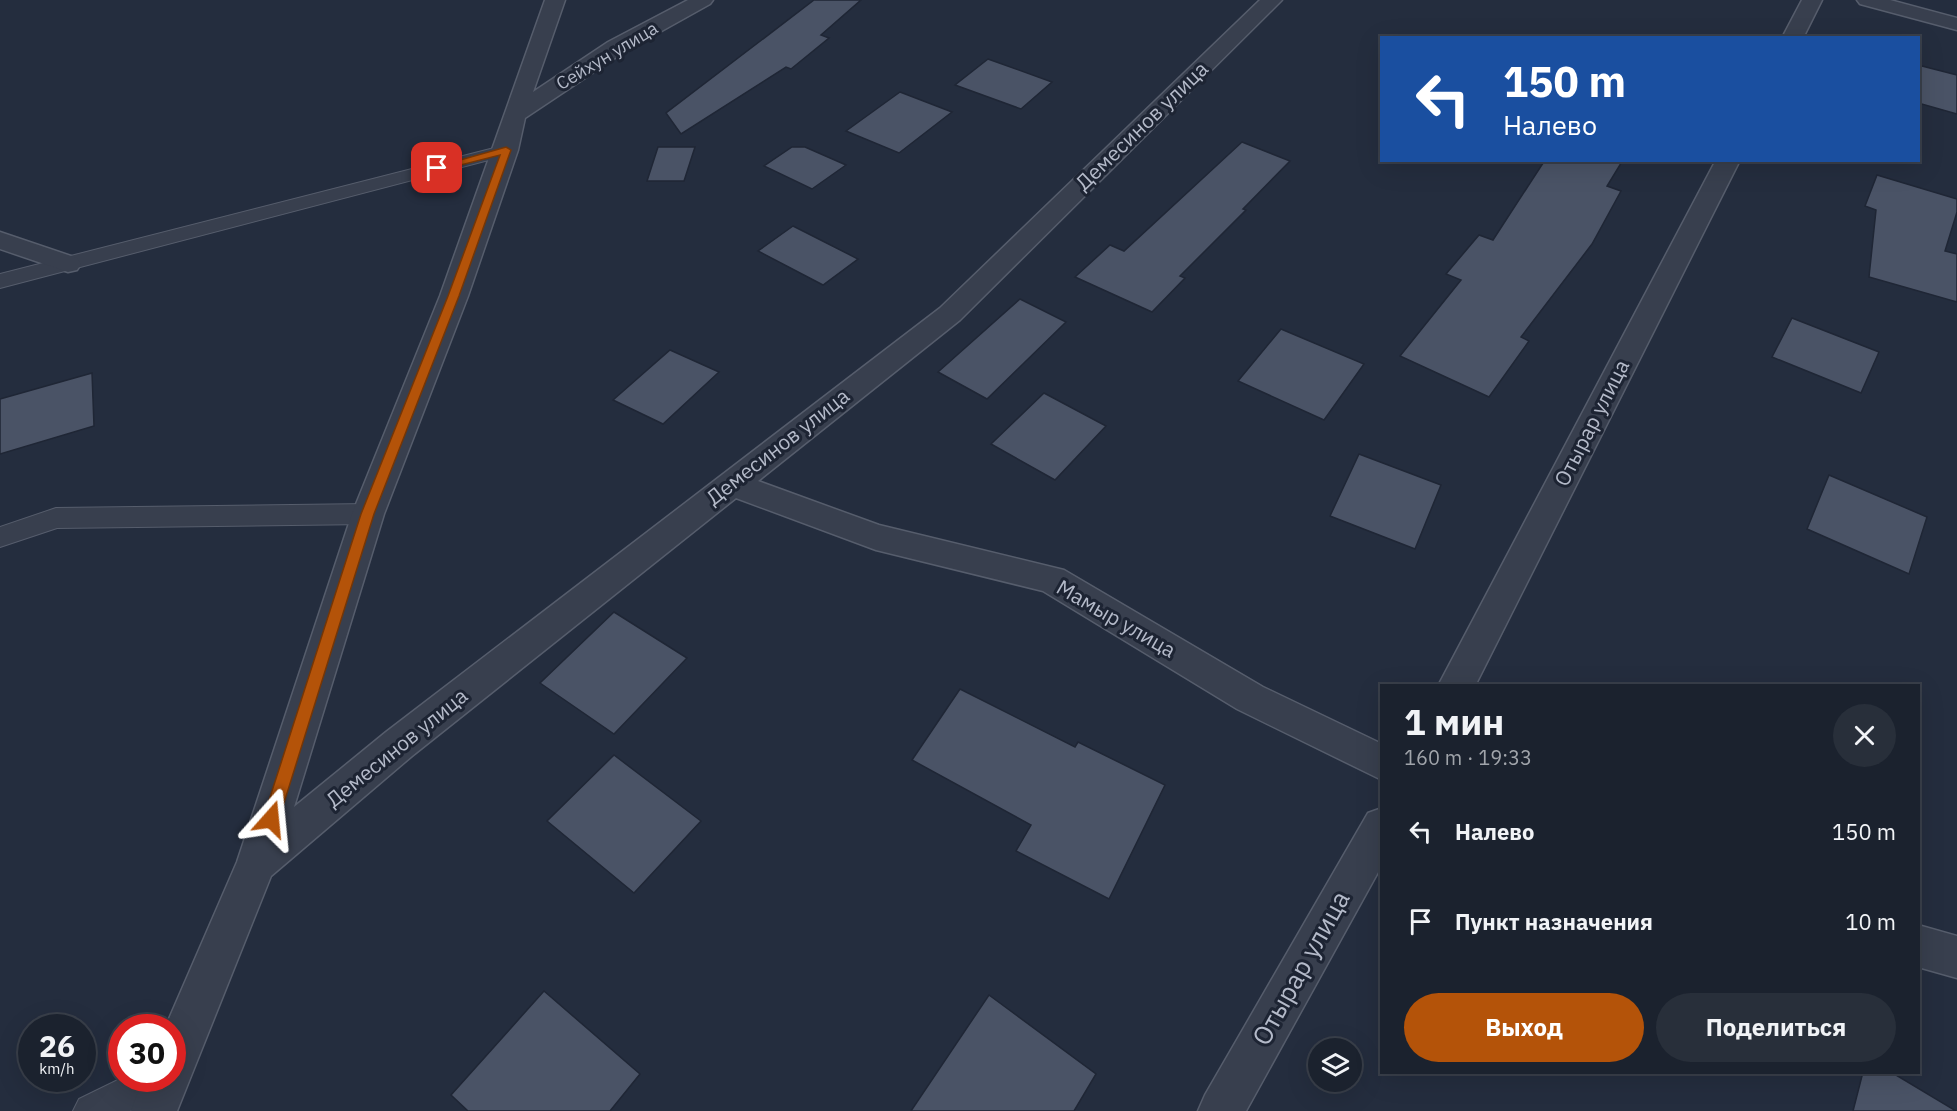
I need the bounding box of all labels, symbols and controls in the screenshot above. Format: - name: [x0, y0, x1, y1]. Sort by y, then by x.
- street label: Сейхун улица: [552, 16, 662, 95]
- text: 150 m: [1503, 54, 1626, 109]
- street label: Демесинов улица: [1069, 55, 1214, 196]
- icon: left: [1404, 60, 1482, 138]
- text: Налево: [1503, 107, 1597, 142]
- pin: [411, 142, 462, 193]
- icon: arrive: [420, 151, 453, 184]
- street label: Отырар улица: [1547, 354, 1635, 491]
- street label: Демесинов улица: [700, 381, 855, 511]
- street label: Мамыр улица: [1052, 573, 1181, 664]
- street label: Демесинов улица: [320, 681, 473, 813]
- text: 1 мин: [1404, 698, 1504, 745]
- button: close: [1833, 704, 1896, 767]
- text: 160 m · 19:33: [1404, 744, 1532, 771]
- position arrow: [239, 787, 303, 851]
- icon: left: [1404, 815, 1437, 848]
- text: Налево: [1455, 817, 1534, 846]
- text: 150 m: [1832, 817, 1896, 846]
- street label: Отырар улица: [1244, 884, 1357, 1051]
- icon: arrive: [1404, 905, 1437, 938]
- text: Пункт назначения: [1455, 907, 1653, 936]
- text: 10 m: [1845, 907, 1896, 936]
- button: Выход: [1404, 993, 1644, 1062]
- button: Поделиться: [1656, 993, 1896, 1062]
- speed limit sign: 30: [108, 1014, 186, 1092]
- text: 26: [39, 1026, 75, 1065]
- map controls: [1308, 1038, 1362, 1092]
- button: layers: [1308, 1038, 1362, 1092]
- text: km/h: [39, 1059, 75, 1078]

